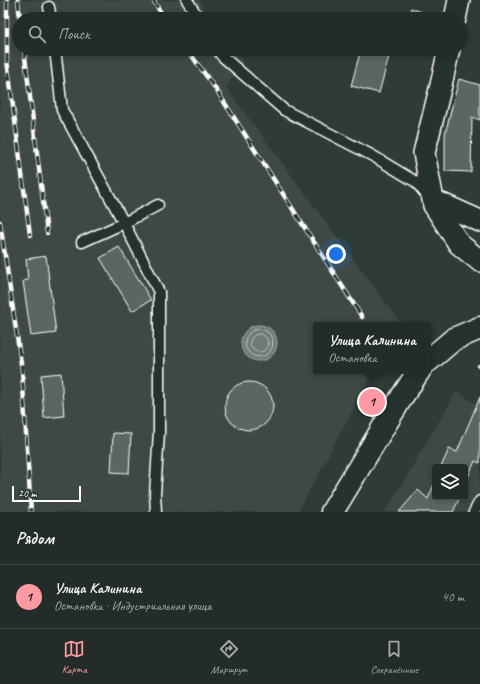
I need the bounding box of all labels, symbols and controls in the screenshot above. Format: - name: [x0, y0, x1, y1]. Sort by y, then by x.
- search box: [12, 12, 468, 56]
- icon: search: [26, 23, 48, 45]
- text: Поиск: [58, 25, 90, 44]
- your location: [326, 244, 346, 264]
- popup: [313, 322, 431, 374]
- text: Улица Калинина: [328, 331, 416, 350]
- text: Остановка: [328, 350, 377, 366]
- pin: 1: [359, 387, 385, 417]
- map controls: [432, 464, 468, 500]
- button: layers: [432, 464, 468, 500]
- scale bar: [12, 484, 81, 503]
- text: 20 m: [18, 486, 37, 500]
- text: Рядом: [16, 528, 54, 549]
- text: Улица Калинина: [54, 579, 142, 598]
- text: 1: [26, 589, 32, 605]
- text: 40 m: [442, 589, 464, 605]
- text: Остановка · Индустриальная улица: [54, 598, 212, 614]
- tab: Карта: [62, 638, 87, 676]
- tab: Маршрут: [211, 638, 247, 676]
- tab: Сохранённые: [370, 638, 418, 676]

